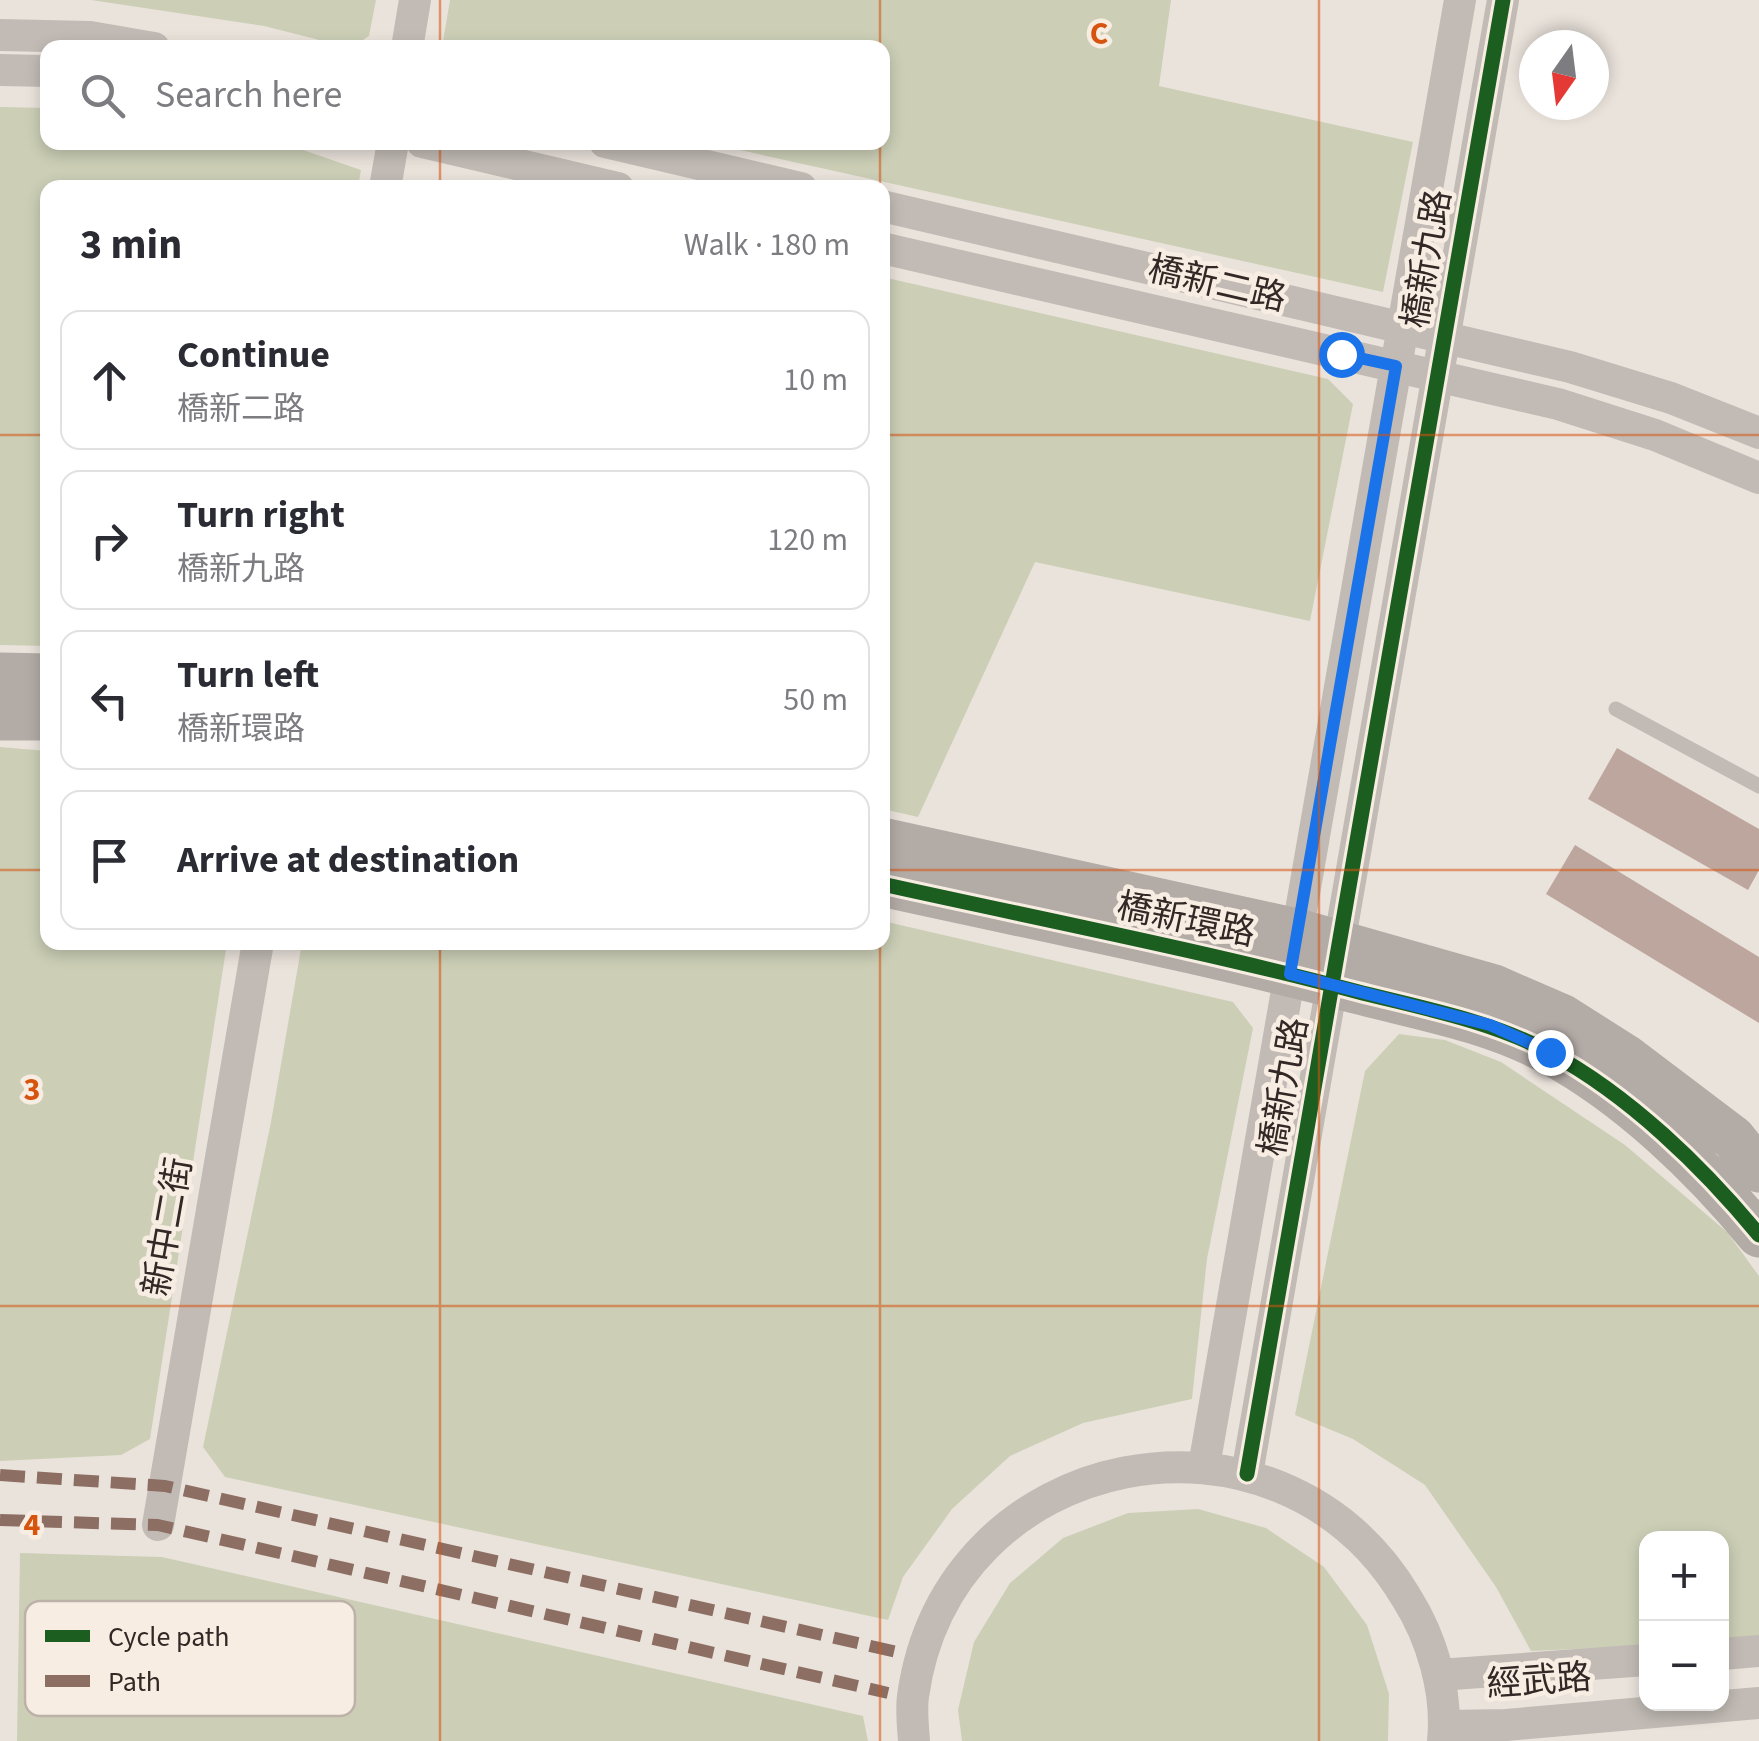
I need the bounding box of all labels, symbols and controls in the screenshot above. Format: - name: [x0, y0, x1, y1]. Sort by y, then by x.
- text: C: [1090, 11, 1108, 57]
- north arrow: [1519, 30, 1609, 120]
- search box: [40, 40, 890, 150]
- icon: search: [75, 68, 130, 123]
- text: Search here: [155, 68, 342, 122]
- street label: 橋新九路: [1390, 186, 1464, 332]
- text: 3 min: [80, 215, 182, 275]
- text: Walk · 180 m: [684, 222, 850, 268]
- street label: 橋新二路: [1143, 244, 1291, 324]
- text: Continue: [177, 328, 330, 382]
- route start: [1319, 332, 1365, 378]
- icon: ahead: [82, 353, 137, 408]
- text: 10 m: [783, 357, 848, 403]
- text: 橋新二路: [177, 386, 305, 432]
- text: Turn right: [177, 488, 345, 542]
- icon: right: [82, 513, 137, 568]
- text: 120 m: [767, 517, 848, 563]
- text: 橋新九路: [177, 546, 305, 592]
- text: Turn left: [177, 648, 319, 702]
- icon: left: [82, 673, 137, 728]
- text: 50 m: [783, 677, 848, 723]
- text: 橋新環路: [177, 706, 305, 752]
- icon: arrive: [82, 833, 137, 888]
- text: Arrive at destination: [177, 833, 519, 887]
- street label: 橋新環路: [1112, 881, 1260, 959]
- street label: 橋新九路: [1247, 1014, 1321, 1160]
- route end: [1528, 1030, 1574, 1076]
- text: 3: [24, 1067, 40, 1113]
- street label: 新中二街: [131, 1154, 205, 1300]
- text: 4: [24, 1502, 41, 1548]
- map controls: [1639, 1531, 1729, 1711]
- button: +: [1639, 1531, 1729, 1621]
- legend: [25, 1601, 355, 1716]
- text: Cycle path: [108, 1617, 230, 1657]
- button: −: [1639, 1621, 1729, 1711]
- street label: 經武路: [1485, 1652, 1593, 1710]
- text: Path: [108, 1662, 161, 1702]

